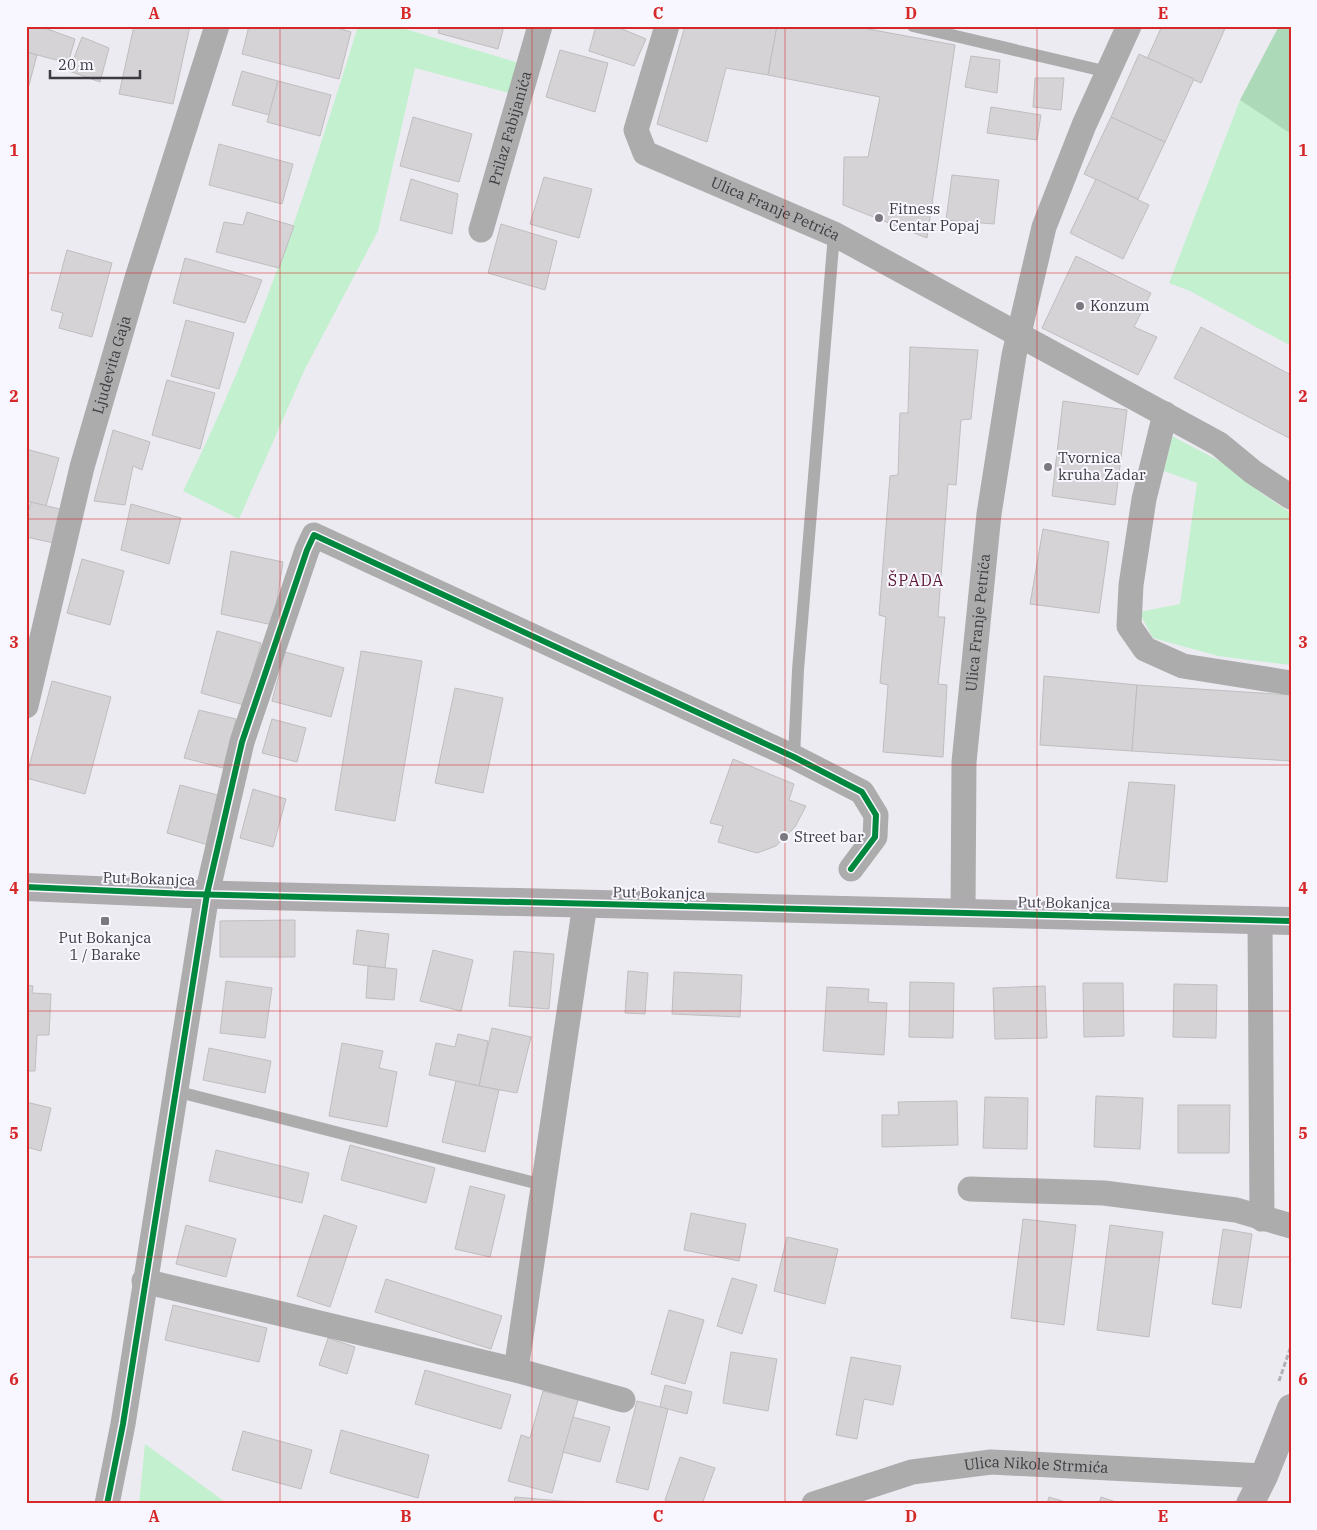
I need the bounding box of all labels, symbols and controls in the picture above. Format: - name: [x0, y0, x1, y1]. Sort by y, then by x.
- text: A: [148, 3, 160, 23]
- text: B: [400, 3, 412, 23]
- text: C: [653, 3, 663, 23]
- text: D: [905, 3, 917, 23]
- text: E: [1158, 3, 1168, 23]
- scale bar: [50, 48, 140, 80]
- text: 20 m: [58, 55, 94, 74]
- street label: Prilaz Fabijanića: [484, 69, 535, 187]
- text: 1: [9, 140, 19, 160]
- text: 1: [1298, 140, 1308, 160]
- street label: Ulica Franje Petrića: [708, 172, 844, 245]
- place label: Fitness Centar Popaj: [889, 199, 979, 235]
- marker: Fitness Centar Popaj: [873, 212, 885, 224]
- place label: Konzum: [1090, 296, 1149, 315]
- marker: Konzum: [1074, 300, 1086, 312]
- street label: Ljudevita Gaja: [88, 313, 135, 416]
- text: 2: [9, 386, 19, 406]
- text: 2: [1298, 386, 1308, 406]
- place label: Tvornica kruha Zadar: [1058, 448, 1146, 484]
- marker: Tvornica kruha Zadar: [1042, 461, 1054, 473]
- street label: Ulica Franje Petrića: [961, 553, 994, 693]
- district label: ŠPADA: [888, 569, 944, 590]
- text: 3: [9, 632, 19, 652]
- text: 3: [1298, 632, 1308, 652]
- place label: Street bar: [794, 827, 864, 846]
- marker: Street bar: [778, 831, 790, 843]
- street label: Put Bokanjca: [102, 867, 196, 890]
- text: 4: [9, 878, 19, 898]
- text: 4: [1298, 878, 1308, 898]
- street label: Put Bokanjca: [612, 882, 706, 903]
- street label: Put Bokanjca: [1017, 892, 1111, 913]
- marker: Put Bokanjca 1 / Barake: [99, 915, 111, 927]
- place label: Put Bokanjca 1 / Barake: [59, 928, 151, 964]
- text: 5: [9, 1123, 19, 1143]
- text: 5: [1298, 1123, 1308, 1143]
- text: 6: [9, 1369, 19, 1389]
- text: 6: [1298, 1369, 1308, 1389]
- street label: Ulica Nikole Strmića: [963, 1452, 1109, 1477]
- text: A: [148, 1506, 160, 1526]
- text: B: [400, 1506, 412, 1526]
- text: C: [653, 1506, 663, 1526]
- text: D: [905, 1506, 917, 1526]
- text: E: [1158, 1506, 1168, 1526]

